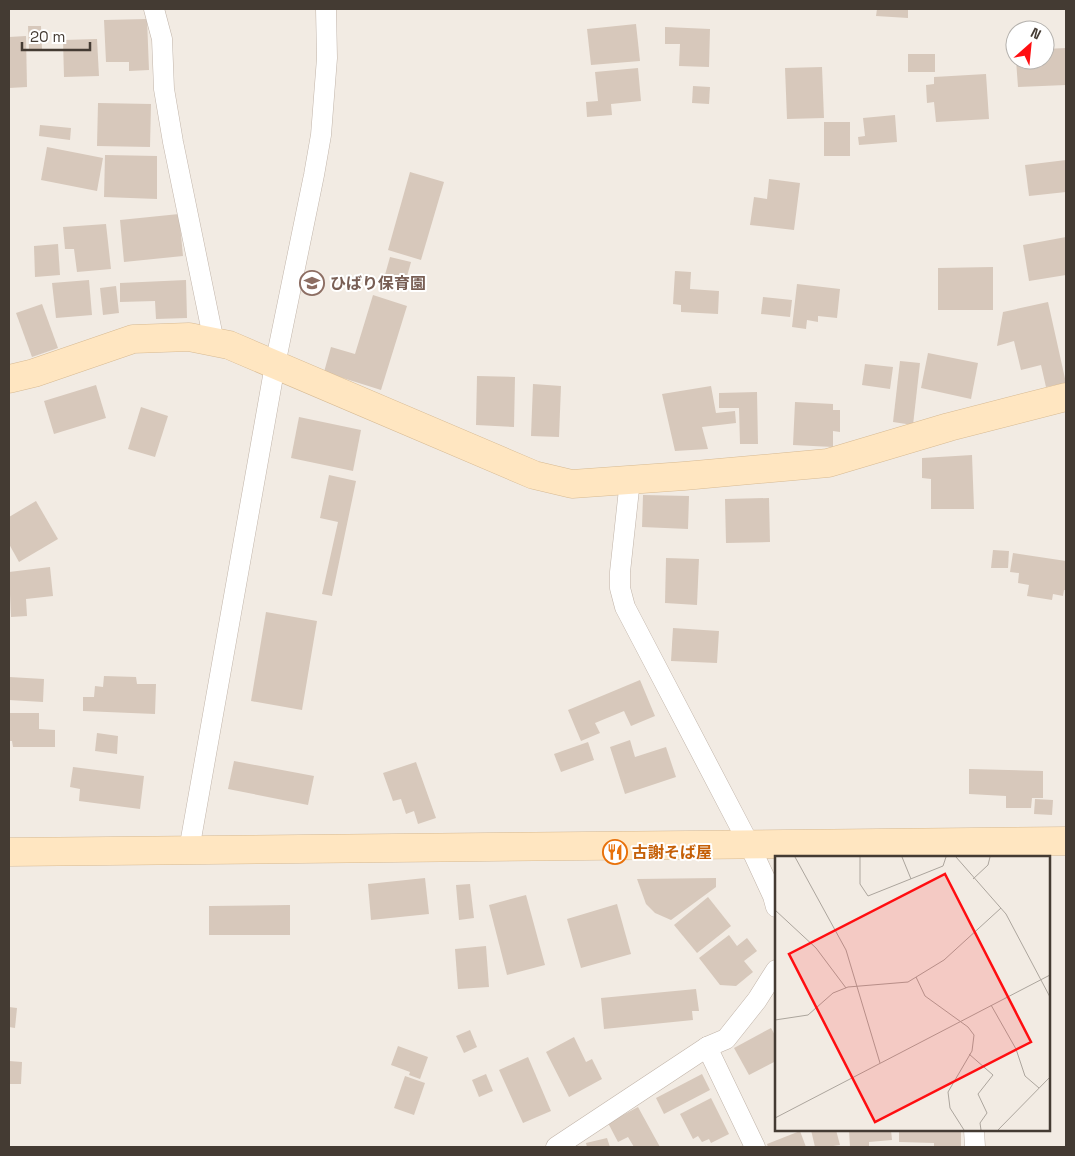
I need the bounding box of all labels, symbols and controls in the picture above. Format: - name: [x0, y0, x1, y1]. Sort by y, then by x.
- scale bar: [22, 20, 90, 52]
- north arrow: [1005, 20, 1055, 70]
- text: N: [1028, 23, 1044, 44]
- text: 20 m: [30, 27, 65, 46]
- school or university icon: ひばり保育園: [299, 270, 325, 296]
- place label: ひばり保育園: [330, 273, 426, 294]
- restaurant icon: 古謝そば屋: [602, 839, 628, 865]
- place label: 古謝そば屋: [632, 842, 712, 863]
- inset map: [775, 856, 1050, 1131]

